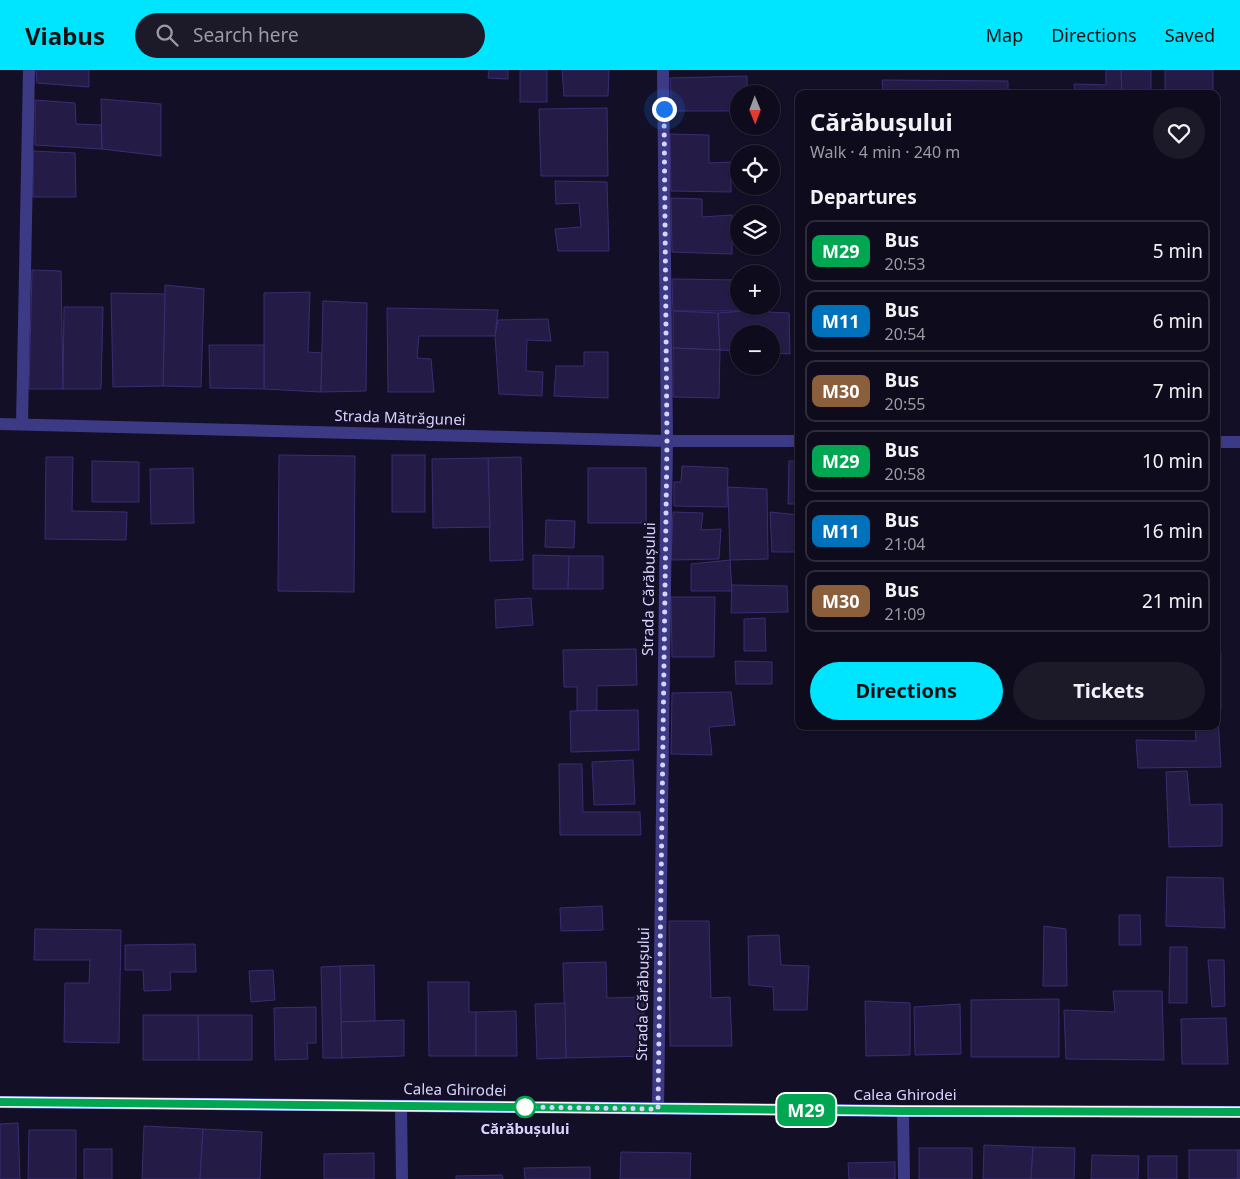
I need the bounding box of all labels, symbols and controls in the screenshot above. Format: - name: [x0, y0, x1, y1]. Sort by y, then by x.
- search box: [135, 13, 485, 58]
- text: Viabus: [25, 19, 105, 52]
- icon: search: [153, 21, 181, 49]
- text: Search here: [193, 22, 299, 48]
- text: Map: [986, 23, 1023, 47]
- text: Directions: [1051, 23, 1137, 47]
- text: Saved: [1165, 23, 1215, 47]
- north arrow: [730, 85, 780, 135]
- map controls: [730, 85, 780, 375]
- your location: [652, 97, 677, 122]
- text: Cărăbușului: [810, 105, 953, 138]
- button: heart: [1153, 107, 1205, 159]
- text: Walk · 4 min · 240 m: [810, 141, 960, 163]
- button: locate: [730, 145, 780, 195]
- text: Departures: [810, 184, 917, 210]
- button: layers: [730, 205, 780, 255]
- text: Bus: [885, 227, 919, 253]
- text: 5 min: [1153, 238, 1203, 264]
- text: M29: [822, 239, 860, 263]
- text: 20:53: [885, 253, 925, 275]
- button: +: [730, 265, 780, 315]
- text: Bus: [885, 297, 919, 323]
- text: 6 min: [1153, 308, 1203, 334]
- text: M11: [822, 309, 860, 333]
- text: 20:54: [885, 323, 925, 345]
- button: −: [730, 325, 780, 375]
- text: Bus: [885, 367, 919, 393]
- text: 7 min: [1153, 378, 1203, 404]
- text: M30: [822, 379, 860, 403]
- text: 20:55: [885, 393, 925, 415]
- street label: Strada Mătrăgunei: [334, 405, 466, 429]
- text: Bus: [885, 437, 919, 463]
- text: 10 min: [1142, 448, 1203, 474]
- text: M29: [822, 449, 860, 473]
- text: 20:58: [885, 463, 925, 485]
- text: Bus: [885, 507, 919, 533]
- text: 16 min: [1142, 518, 1203, 544]
- text: M11: [822, 519, 860, 543]
- street label: Strada Cărăbușului: [637, 522, 659, 656]
- text: 21:04: [885, 533, 925, 555]
- text: Bus: [885, 577, 919, 603]
- text: 21 min: [1142, 588, 1203, 614]
- text: M30: [822, 589, 860, 613]
- text: 21:09: [885, 603, 925, 625]
- button: Directions: [810, 662, 1003, 720]
- button: Tickets: [1013, 662, 1205, 720]
- street label: Strada Cărăbușului: [631, 927, 653, 1061]
- street label: Calea Ghirodei: [403, 1078, 507, 1100]
- street label: Calea Ghirodei: [853, 1084, 957, 1104]
- line badge: M29: [777, 1094, 835, 1126]
- marker: Cărăbușului: [514, 1096, 536, 1118]
- text: M29: [787, 1098, 825, 1122]
- place label: Cărăbușului: [480, 1118, 570, 1138]

